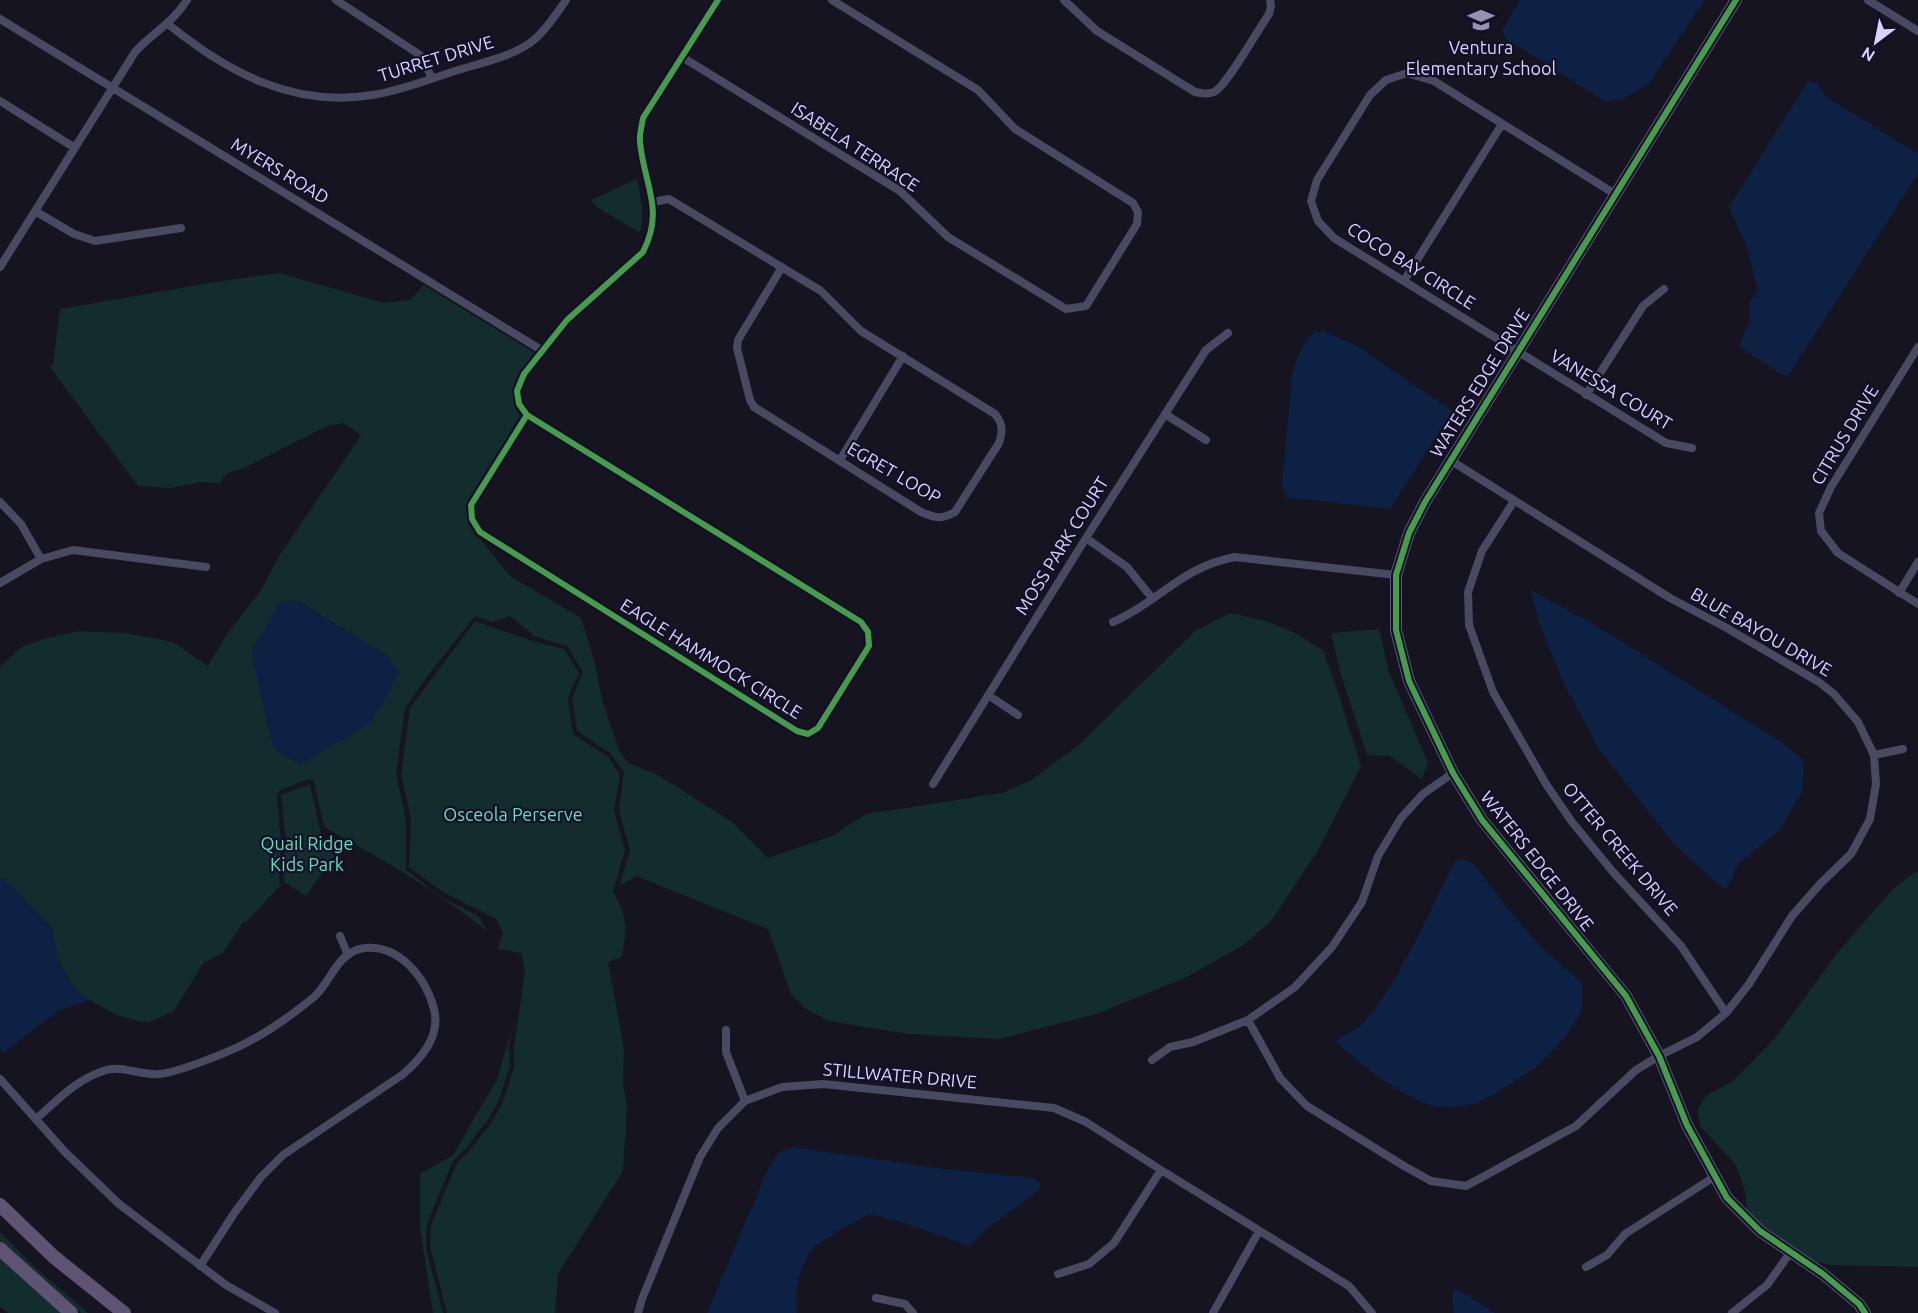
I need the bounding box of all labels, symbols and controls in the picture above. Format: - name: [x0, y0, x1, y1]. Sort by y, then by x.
- school or university icon: Ventura Elementary School: [1466, 5, 1496, 35]
- north arrow: [1846, 12, 1906, 72]
- street label: TURRET DRIVE: [376, 31, 496, 85]
- place label: Ventura Elementary School: [1406, 37, 1557, 78]
- text: N: [1858, 44, 1878, 66]
- street label: ISABELA TERRACE: [788, 97, 923, 195]
- street label: MYERS ROAD: [228, 133, 333, 207]
- street label: COCO BAY CIRCLE: [1344, 218, 1479, 313]
- street label: WATERS EDGE DRIVE: [1425, 305, 1533, 460]
- street label: VANESSA COURT: [1547, 345, 1676, 433]
- street label: CITRUS DRIVE: [1807, 381, 1882, 488]
- street label: EGRET LOOP: [844, 437, 945, 507]
- street label: MOSS PARK COURT: [1011, 473, 1112, 618]
- street label: BLUE BAYOU DRIVE: [1688, 583, 1835, 680]
- street label: EAGLE HAMMOCK CIRCLE: [617, 594, 806, 722]
- street label: OTTER CREEK DRIVE: [1559, 778, 1682, 919]
- street label: WATERS EDGE DRIVE: [1477, 787, 1598, 934]
- park label: Osceola Perserve: [443, 804, 583, 824]
- park label: Quail Ridge Kids Park: [260, 833, 354, 874]
- street label: STILLWATER DRIVE: [822, 1058, 978, 1092]

